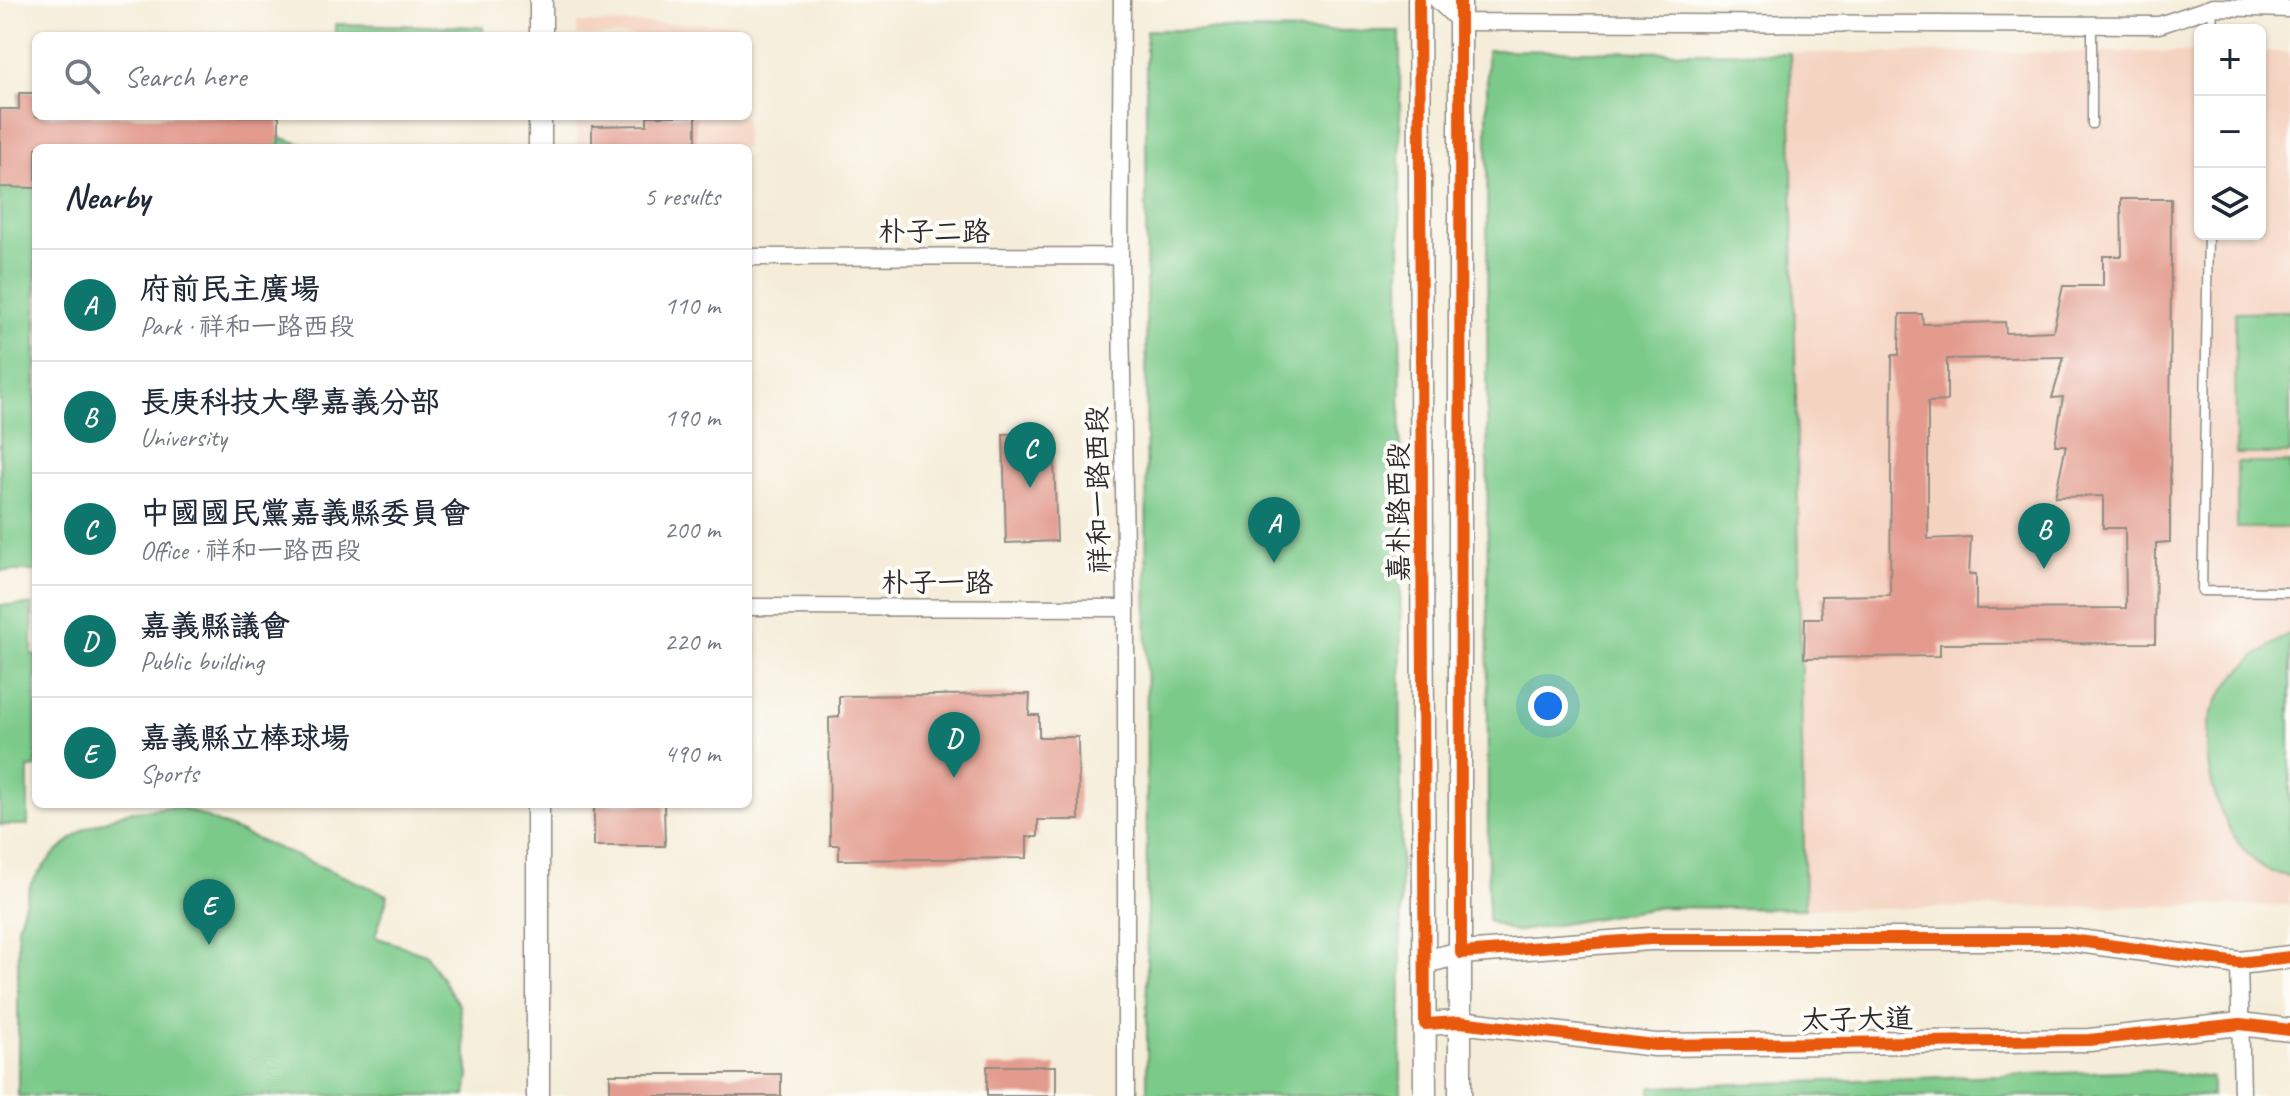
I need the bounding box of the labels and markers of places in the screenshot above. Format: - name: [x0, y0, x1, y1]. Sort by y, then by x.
- pin: C: [1004, 422, 1056, 488]
- pin: A: [1248, 497, 1300, 563]
- pin: B: [2018, 503, 2070, 569]
- pin: D: [928, 712, 980, 778]
- pin: E: [183, 879, 235, 945]

